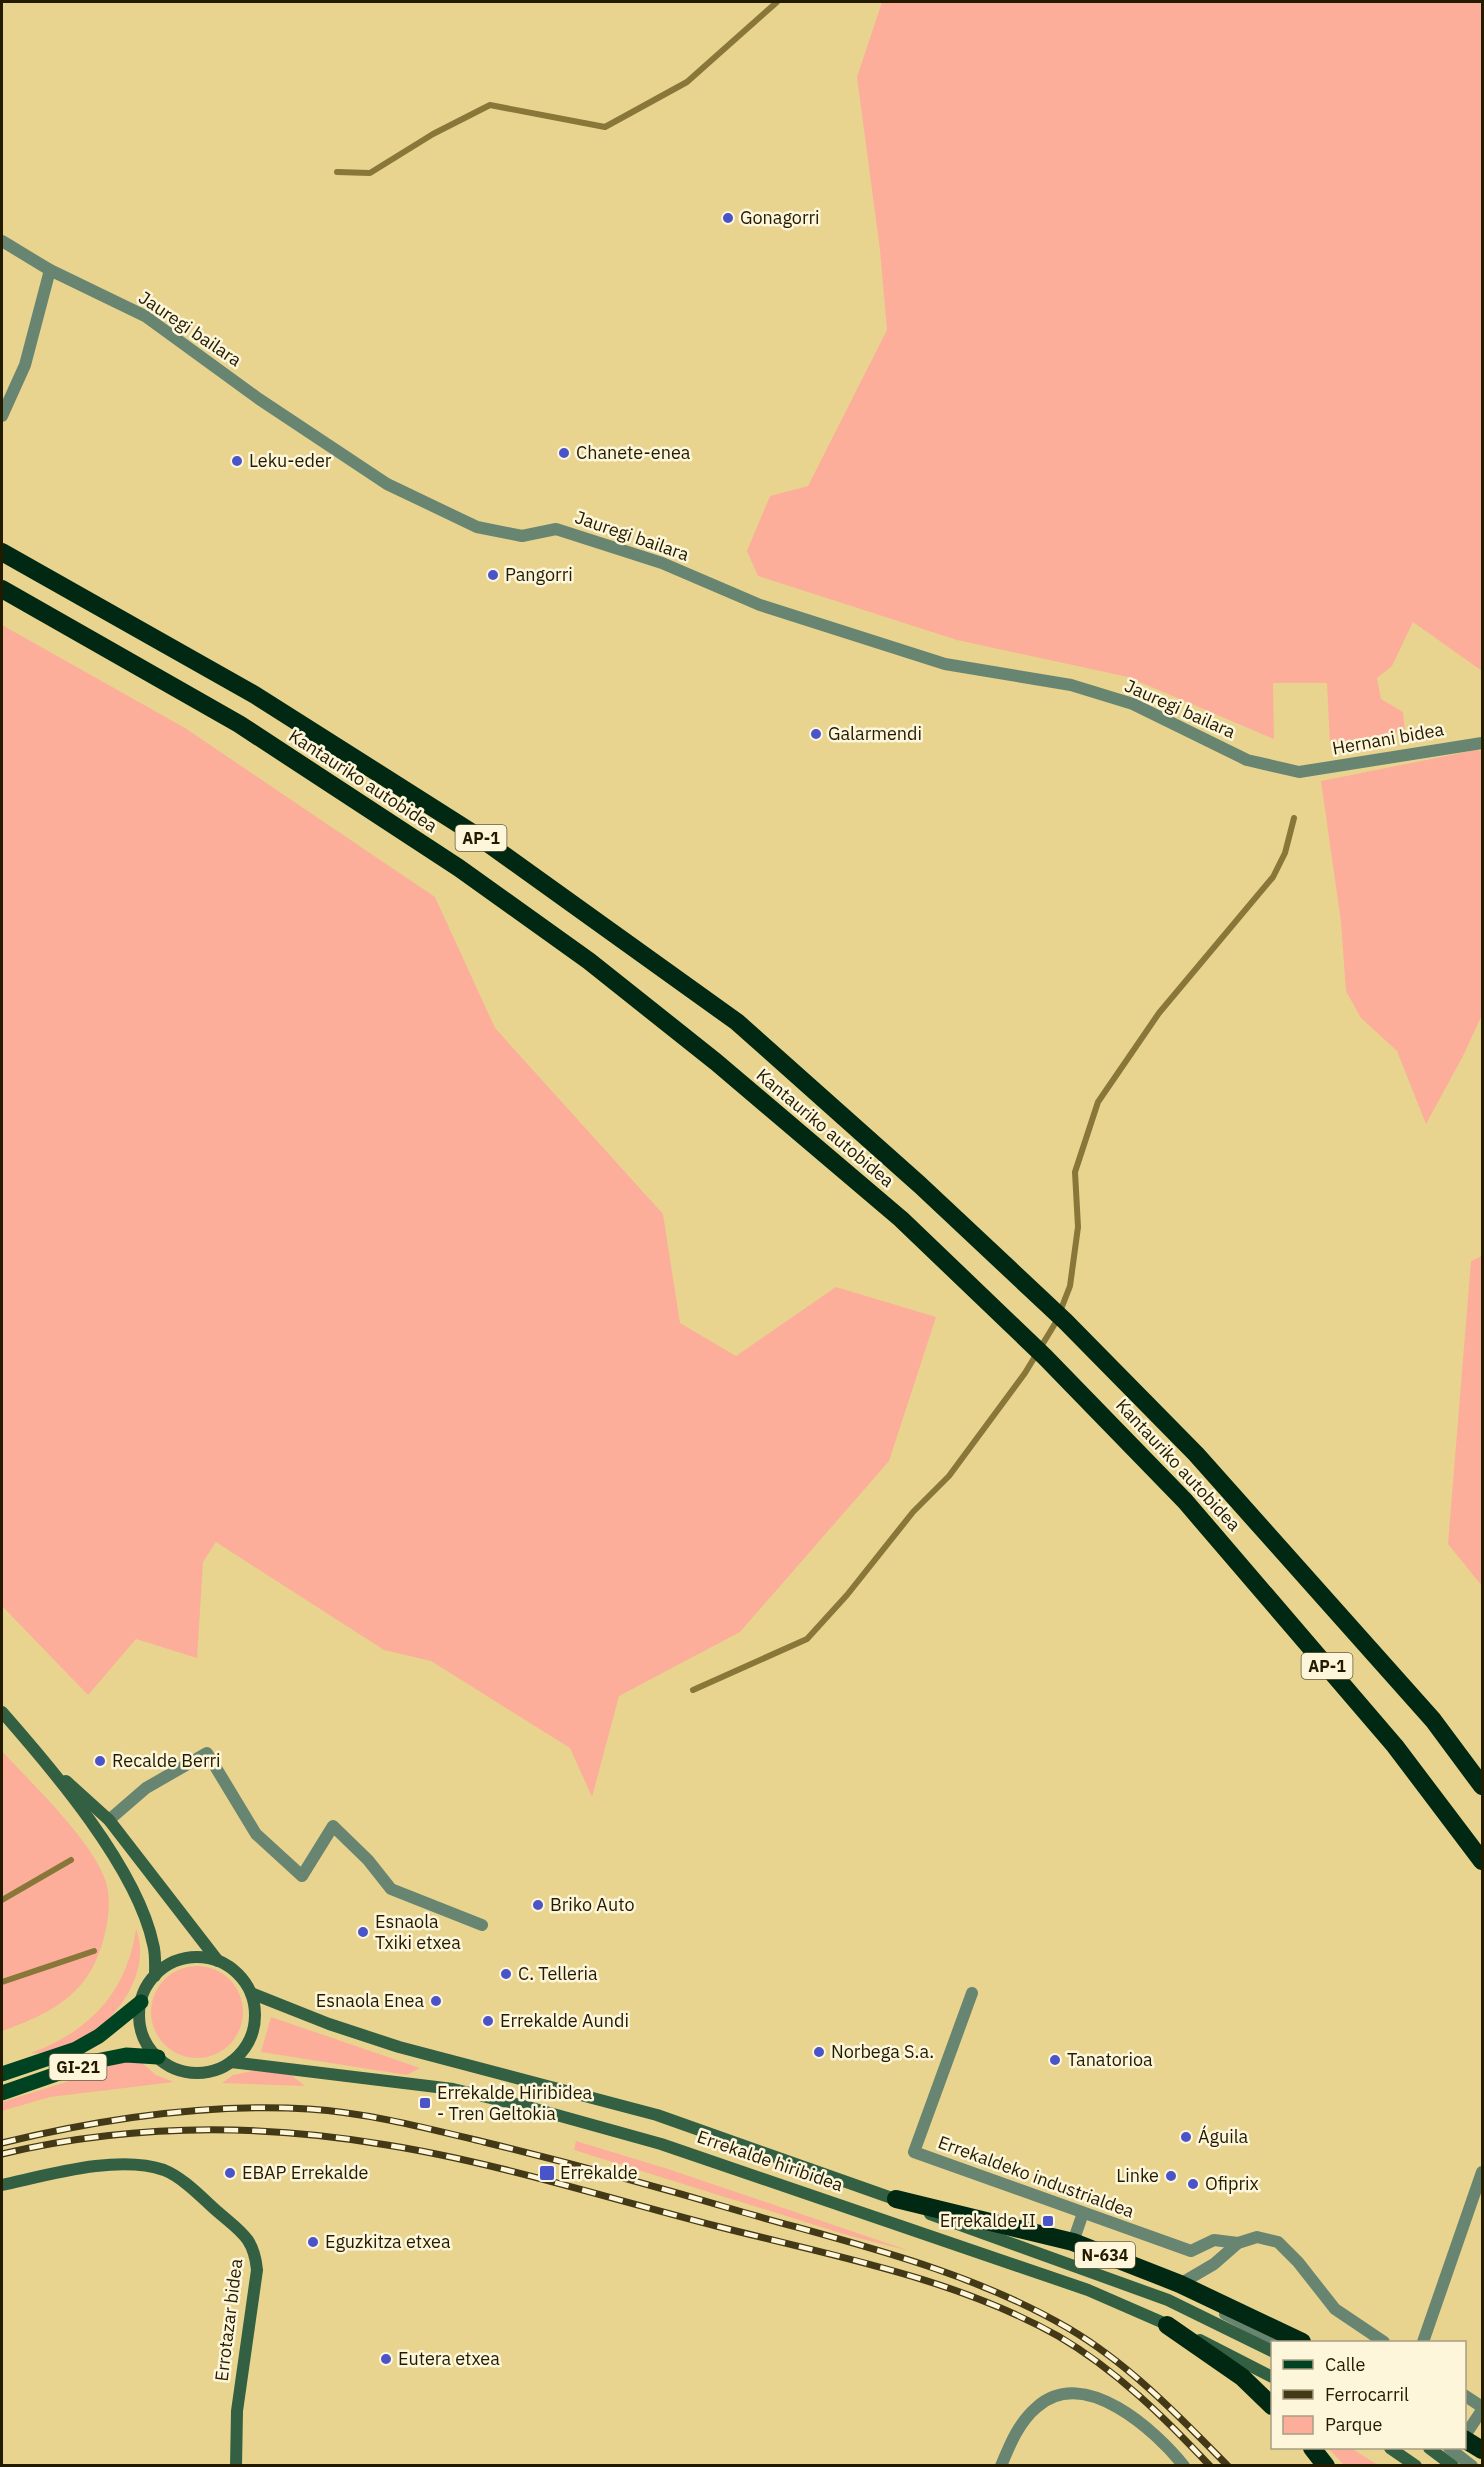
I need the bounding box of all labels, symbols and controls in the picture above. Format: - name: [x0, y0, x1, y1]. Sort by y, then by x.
- place label: Gonagorri: [740, 206, 820, 229]
- marker: Gonagorri: [721, 211, 735, 225]
- street label: Jauregi bailara: [135, 286, 246, 372]
- place label: Chanete-enea: [576, 441, 691, 464]
- marker: Chanete-enea: [557, 446, 571, 460]
- place label: Leku-eder: [249, 449, 332, 472]
- marker: Leku-eder: [230, 454, 244, 468]
- street label: Jauregi bailara: [572, 505, 692, 566]
- place label: Pangorri: [505, 563, 573, 586]
- marker: Pangorri: [486, 568, 500, 582]
- street label: Jauregi bailara: [1121, 674, 1240, 743]
- street label: Hernani bidea: [1330, 717, 1446, 760]
- place label: Galarmendi: [828, 722, 922, 745]
- street label: Kantauriko autobidea: [285, 724, 442, 837]
- marker: Galarmendi: [809, 727, 823, 741]
- road number: AP-1: [456, 825, 506, 851]
- street label: Kantauriko autobidea: [752, 1063, 899, 1192]
- street label: Kantauriko autobidea: [1111, 1394, 1246, 1536]
- road number: AP-1: [1302, 1653, 1352, 1679]
- place label: Recalde Berri: [112, 1749, 221, 1772]
- marker: Recalde Berri: [93, 1754, 107, 1768]
- place label: Briko Auto: [550, 1893, 634, 1916]
- marker: Briko Auto: [531, 1898, 545, 1912]
- place label: Esnaola Txiki etxea: [375, 1910, 461, 1954]
- marker: Esnaola Txiki etxea: [356, 1925, 370, 1939]
- place label: C. Telleria: [518, 1962, 598, 1985]
- marker: C. Telleria: [499, 1967, 513, 1981]
- place label: Esnaola Enea: [316, 1989, 424, 2012]
- marker: Esnaola Enea: [429, 1994, 443, 2008]
- place label: Errekalde Aundi: [500, 2009, 629, 2032]
- marker: Errekalde Aundi: [481, 2014, 495, 2028]
- place label: Norbega S.a.: [831, 2040, 934, 2063]
- marker: Norbega S.a.: [812, 2045, 826, 2059]
- place label: Tanatorioa: [1067, 2048, 1153, 2071]
- marker: Tanatorioa: [1048, 2053, 1062, 2067]
- road number: GI-21: [50, 2054, 106, 2080]
- place label: Errekalde Hiribidea - Tren Geltokia: [437, 2081, 593, 2125]
- marker: Errekalde Hiribidea - Tren Geltokia: [418, 2096, 432, 2110]
- street label: Errekalde hiribidea: [694, 2125, 846, 2196]
- place label: Águila: [1198, 2125, 1249, 2148]
- street label: Errekaldeko industrialdea: [935, 2130, 1138, 2223]
- marker: Águila: [1179, 2130, 1193, 2144]
- place label: EBAP Errekalde: [242, 2161, 369, 2184]
- place label: Errekalde: [560, 2161, 638, 2184]
- marker: Errekalde: [538, 2164, 556, 2182]
- place label: Linke: [1116, 2164, 1159, 2187]
- marker: EBAP Errekalde: [223, 2166, 237, 2180]
- marker: Linke: [1164, 2169, 1178, 2183]
- place label: Ofiprix: [1205, 2172, 1259, 2195]
- marker: Ofiprix: [1186, 2177, 1200, 2191]
- place label: Errekalde II: [940, 2209, 1036, 2232]
- marker: Errekalde II: [1041, 2214, 1055, 2228]
- place label: Eguzkitza etxea: [325, 2230, 451, 2253]
- marker: Eguzkitza etxea: [306, 2235, 320, 2249]
- road number: N-634: [1075, 2242, 1135, 2268]
- street label: Errotazar bidea: [210, 2257, 247, 2383]
- legend: [1271, 2341, 1466, 2449]
- place label: Eutera etxea: [398, 2347, 500, 2370]
- marker: Eutera etxea: [379, 2352, 393, 2366]
- text: Calle: [1325, 2353, 1365, 2376]
- text: Ferrocarril: [1325, 2383, 1409, 2406]
- text: Parque: [1325, 2413, 1383, 2436]

